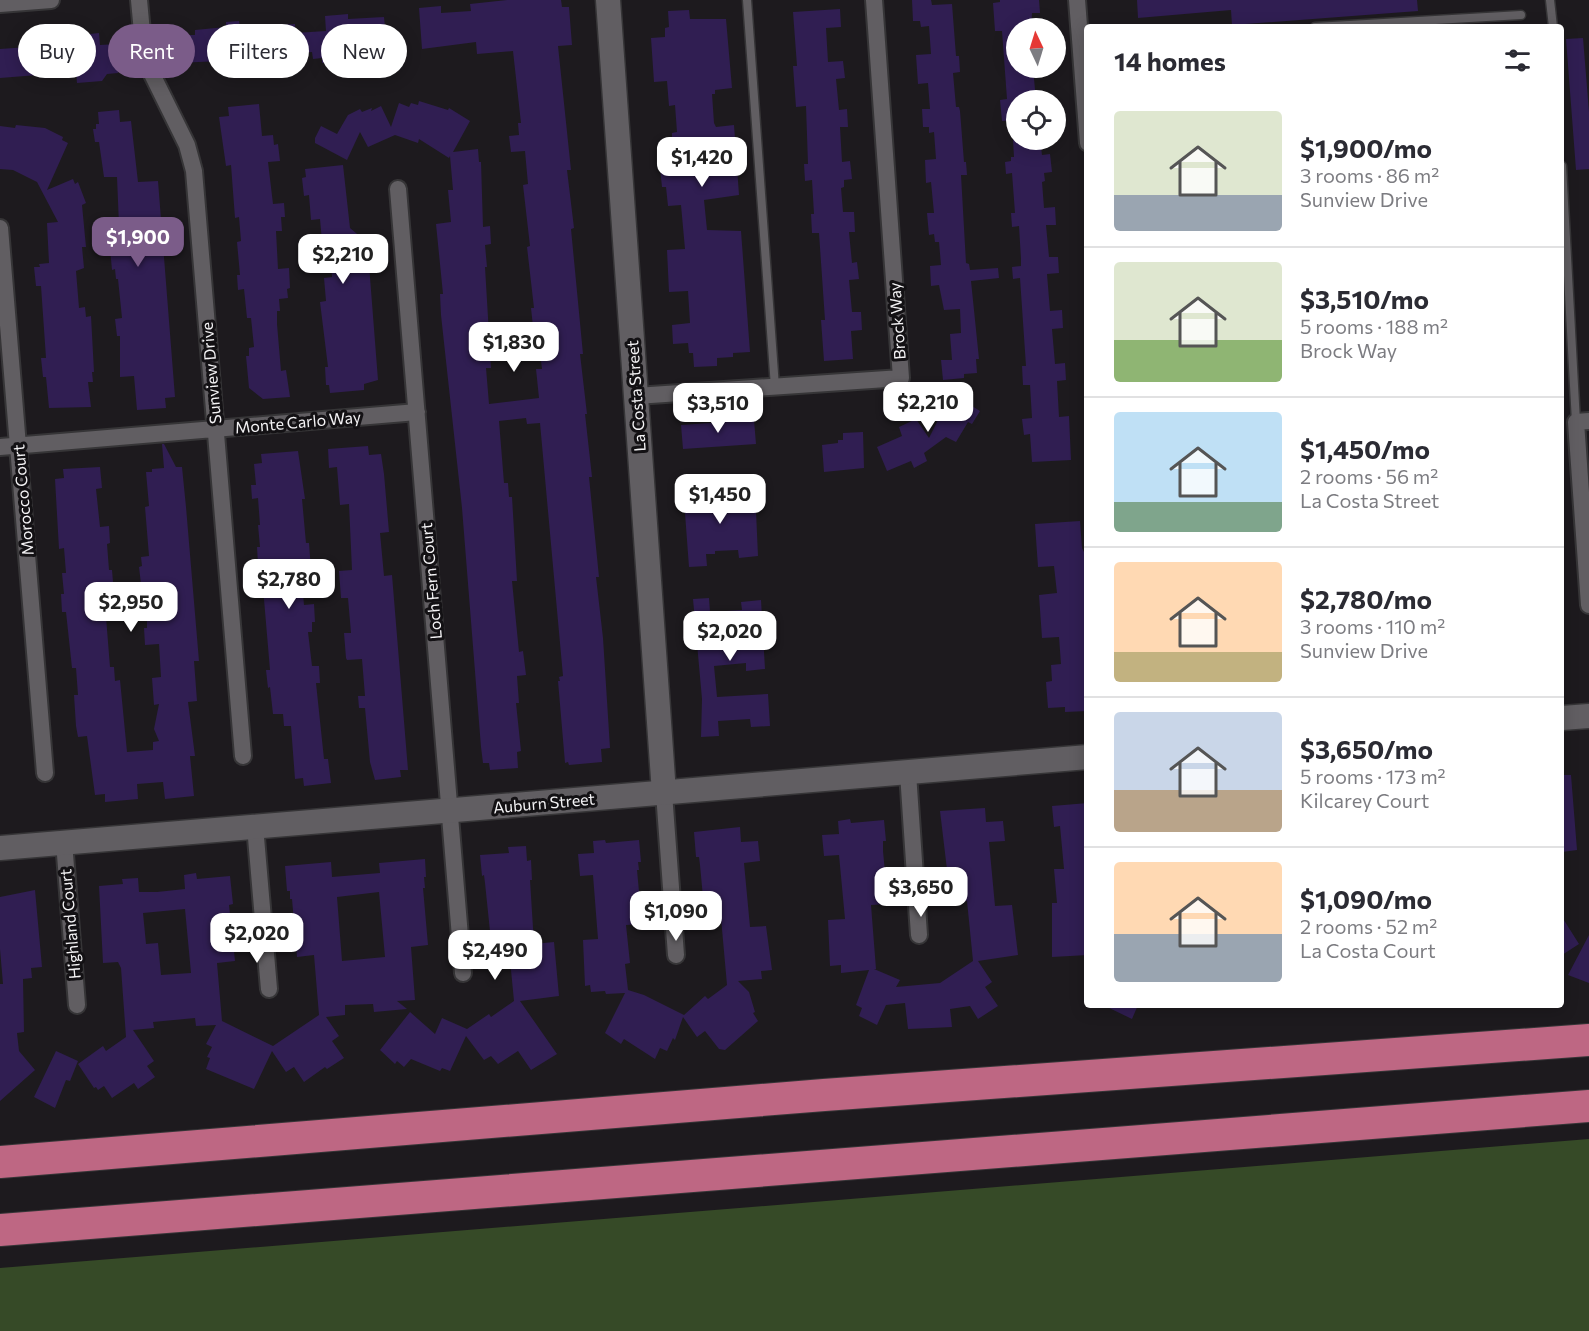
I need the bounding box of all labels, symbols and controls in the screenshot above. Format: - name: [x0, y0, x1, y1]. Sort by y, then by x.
- north arrow: [1006, 18, 1066, 78]
- map controls: [1006, 18, 1066, 150]
- chip: Buy: [18, 24, 96, 78]
- chip: Rent: [108, 24, 195, 78]
- chip: Filters: [207, 24, 309, 78]
- chip: New: [321, 24, 407, 78]
- icon: filters: [1501, 44, 1534, 77]
- text: 14 homes: [1114, 45, 1226, 76]
- button: locate: [1006, 90, 1066, 150]
- text: $1,900/mo: [1300, 132, 1432, 163]
- icon: home: [1162, 135, 1234, 207]
- pin: $1,420: [653, 137, 751, 188]
- text: $1,420: [671, 144, 733, 168]
- text: 3 rooms · 86 m²: [1300, 163, 1439, 187]
- text: Sunview Drive: [1300, 187, 1428, 211]
- pin: $1,900: [89, 217, 187, 268]
- text: $1,900: [106, 224, 170, 248]
- pin: $2,210: [294, 234, 392, 285]
- text: $2,210: [312, 241, 374, 265]
- street label: Brock Way: [884, 282, 909, 360]
- text: $3,510/mo: [1300, 283, 1429, 314]
- icon: home: [1162, 286, 1234, 358]
- text: 5 rooms · 188 m²: [1300, 314, 1448, 338]
- street label: Sunview Drive: [197, 321, 224, 425]
- pin: $1,830: [465, 322, 563, 373]
- text: $1,830: [483, 329, 545, 353]
- text: Brock Way: [1300, 338, 1397, 362]
- street label: La Costa Street: [622, 339, 649, 452]
- pin: $2,210: [879, 382, 977, 433]
- pin: $3,510: [669, 383, 767, 434]
- text: $2,210: [897, 389, 959, 413]
- text: $3,510: [687, 390, 749, 414]
- street label: Monte Carlo Way: [234, 407, 362, 436]
- text: $1,450/mo: [1300, 433, 1430, 464]
- icon: home: [1162, 436, 1234, 508]
- street label: Morocco Court: [8, 443, 37, 556]
- text: 2 rooms · 56 m²: [1300, 464, 1438, 488]
- pin: $1,450: [671, 474, 769, 525]
- text: $1,450: [689, 481, 751, 505]
- text: La Costa Street: [1300, 488, 1439, 512]
- street label: Loch Fern Court: [416, 521, 445, 640]
- pin: $2,780: [240, 559, 338, 610]
- text: $2,780: [257, 566, 321, 590]
- pin: $2,950: [82, 582, 180, 633]
- text: $2,780/mo: [1300, 583, 1432, 614]
- icon: home: [1162, 586, 1234, 658]
- text: $2,950: [99, 589, 163, 613]
- pin: $2,020: [681, 611, 779, 662]
- text: 3 rooms · 110 m²: [1300, 614, 1445, 638]
- text: $2,020: [697, 618, 763, 642]
- text: Sunview Drive: [1300, 638, 1428, 662]
- text: $3,650/mo: [1300, 733, 1433, 764]
- icon: home: [1162, 736, 1234, 808]
- text: 5 rooms · 173 m²: [1300, 764, 1446, 788]
- text: Kilcarey Court: [1300, 788, 1429, 812]
- street label: Auburn Street: [492, 789, 596, 816]
- pin: $3,650: [872, 867, 970, 918]
- street label: Highland Court: [55, 868, 84, 980]
- text: $3,650: [889, 874, 953, 898]
- text: $1,090/mo: [1300, 883, 1432, 914]
- icon: home: [1162, 886, 1234, 958]
- pin: $1,090: [627, 891, 725, 942]
- text: $1,090: [644, 898, 708, 922]
- pin: $2,020: [208, 913, 306, 964]
- text: 2 rooms · 52 m²: [1300, 914, 1437, 938]
- text: $2,020: [224, 920, 290, 944]
- pin: $2,490: [446, 930, 544, 981]
- text: $2,490: [462, 937, 528, 961]
- text: La Costa Court: [1300, 938, 1436, 962]

